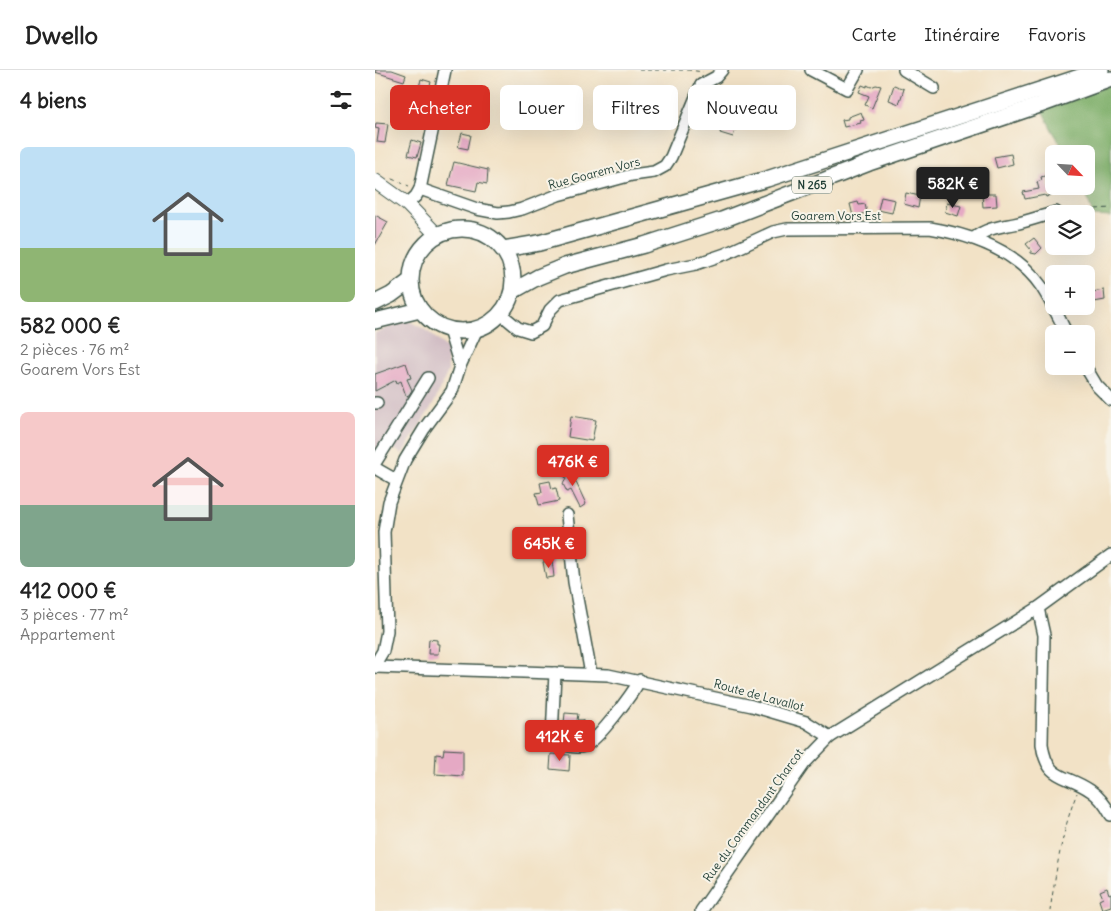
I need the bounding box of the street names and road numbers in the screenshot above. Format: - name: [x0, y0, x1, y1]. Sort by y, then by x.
- street label: Rue Goarem Vors: [546, 154, 642, 192]
- road number: N 265: [792, 176, 832, 194]
- street label: Goarem Vors Est: [791, 208, 881, 223]
- street label: Route de Lavallot: [712, 676, 806, 714]
- street label: Rue du Commandant Charcot: [700, 745, 806, 885]

